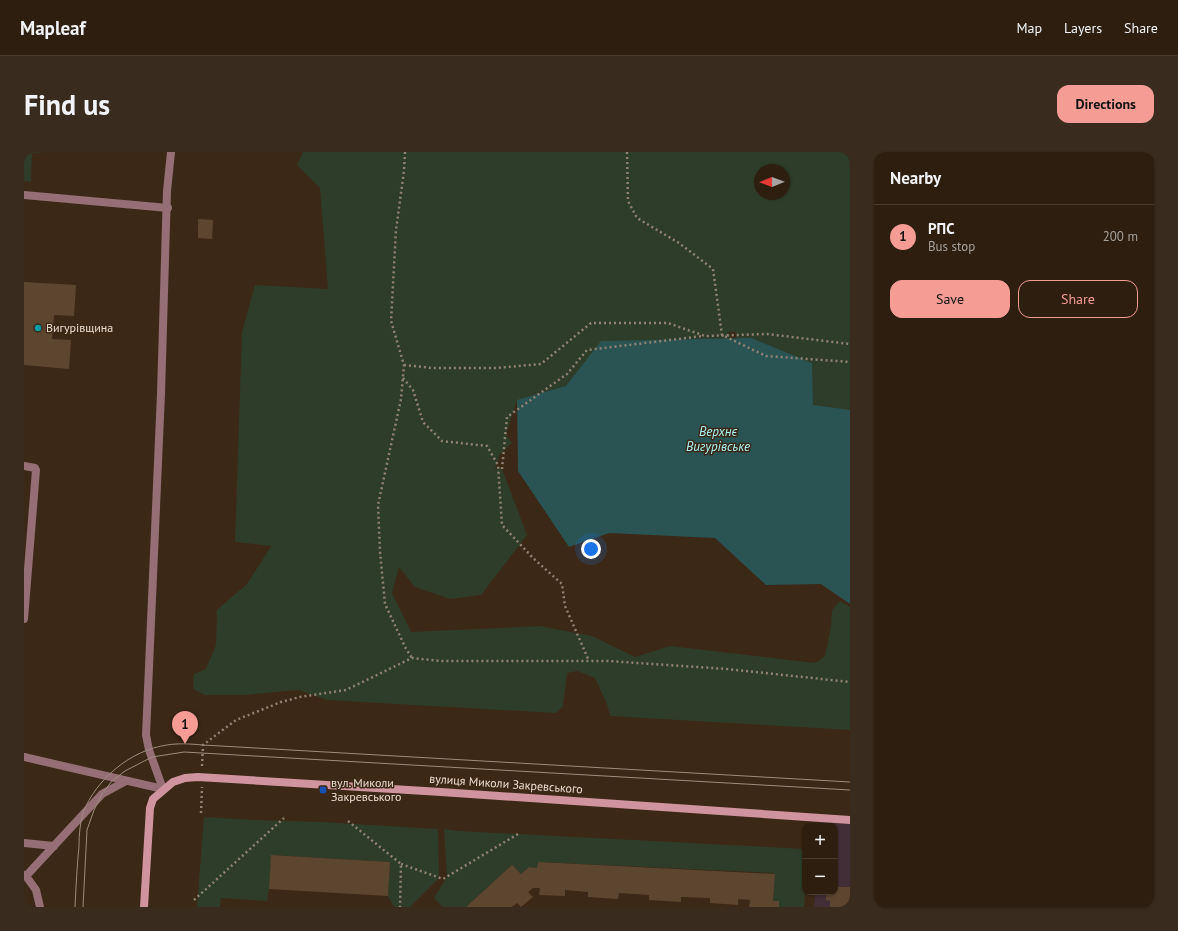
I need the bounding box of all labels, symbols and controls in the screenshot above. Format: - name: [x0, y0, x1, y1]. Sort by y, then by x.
- text: Mapleaf: [20, 16, 86, 40]
- text: Map: [1016, 19, 1042, 37]
- text: Layers: [1064, 19, 1102, 37]
- text: Share: [1124, 19, 1158, 37]
- button: Directions: [1057, 85, 1154, 123]
- text: Find us: [24, 86, 110, 123]
- north arrow: [754, 164, 790, 200]
- text: Nearby: [890, 167, 941, 189]
- text: РПС: [928, 219, 955, 238]
- text: 1: [899, 228, 907, 245]
- text: 200 m: [1103, 228, 1138, 245]
- text: Bus stop: [928, 238, 975, 255]
- button: Save: [890, 280, 1010, 318]
- button: Share: [1018, 280, 1138, 318]
- place label: Вигурівщина: [46, 320, 113, 335]
- marker: Вигурівщина: [33, 323, 43, 333]
- water label: Верхнє Вигурівське: [686, 423, 750, 455]
- your location: [581, 539, 601, 559]
- pin: 1: [172, 711, 198, 744]
- street label: вулиця Миколи Закревського: [429, 771, 583, 796]
- place label: вул. Миколи Закревського: [331, 775, 401, 804]
- marker: вул. Миколи Закревського: [318, 785, 328, 795]
- map controls: [802, 823, 838, 895]
- button: +: [802, 823, 838, 859]
- button: −: [802, 859, 838, 895]

